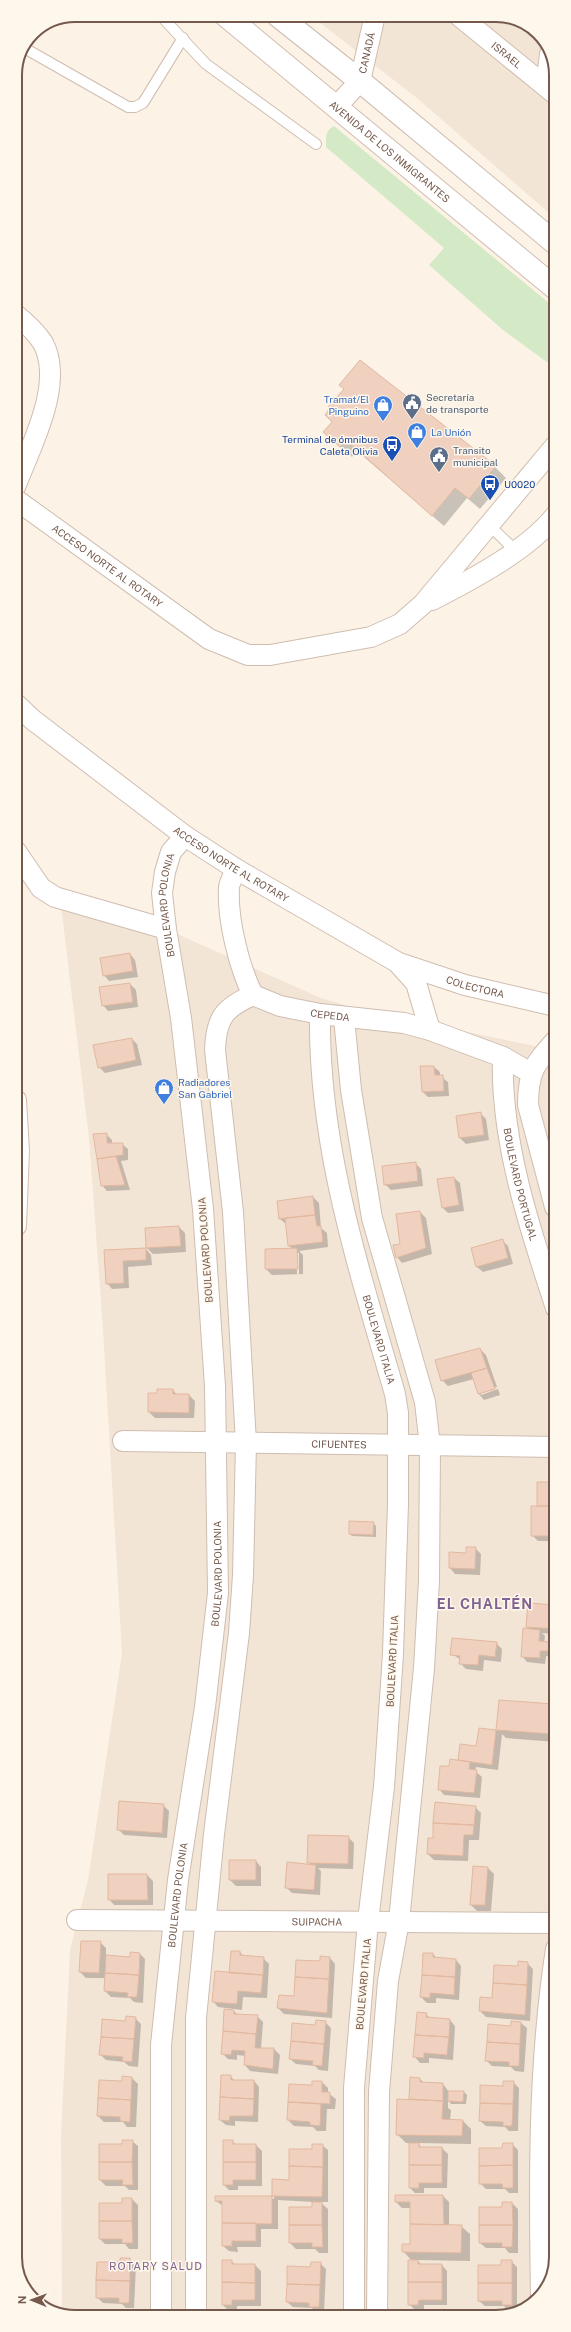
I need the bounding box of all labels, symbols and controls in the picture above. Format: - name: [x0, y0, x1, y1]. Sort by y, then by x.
- street label: CANADÁ: [356, 31, 377, 75]
- street label: ISRAEL: [489, 39, 525, 71]
- street label: AVENIDA DE LOS INMIGRANTES: [327, 98, 453, 205]
- place label: Secretaría de transporte: [426, 391, 489, 415]
- public building icon: Secretaría de transporte: [401, 392, 423, 420]
- place label: Tramat/El Pinguino: [324, 393, 369, 417]
- shop icon: Tramat/El Pinguino: [372, 394, 394, 422]
- shop icon: La Unión: [406, 421, 428, 449]
- place label: La Unión: [431, 426, 471, 438]
- place label: Terminal de ómnibus Caleta Olivia: [282, 433, 378, 457]
- bus stop icon: Terminal de ómnibus Caleta Olivia: [381, 434, 403, 462]
- place label: Transito municipal: [453, 444, 498, 468]
- public building icon: Transito municipal: [428, 445, 450, 473]
- bus stop icon: U0020: [479, 473, 501, 501]
- place label: U0020: [504, 478, 535, 490]
- street label: ACCESO NORTE AL ROTARY: [50, 522, 165, 610]
- street label: ACCESO NORTE AL ROTARY: [171, 823, 291, 904]
- street label: BOULEVARD POLONIA: [156, 851, 177, 958]
- street label: COLECTORA: [444, 973, 506, 1000]
- street label: CEPEDA: [309, 1006, 350, 1023]
- place label: Radiadores San Gabriel: [178, 1076, 232, 1100]
- shop icon: Radiadores San Gabriel: [153, 1077, 175, 1105]
- street label: BOULEVARD PORTUGAL: [502, 1127, 540, 1242]
- street label: BOULEVARD POLONIA: [195, 1197, 215, 1303]
- street label: BOULEVARD ITALIA: [360, 1293, 398, 1385]
- street label: CIFUENTES: [311, 1438, 367, 1450]
- street label: BOULEVARD POLONIA: [208, 1521, 224, 1627]
- district label: EL CHALTÉN: [437, 1595, 533, 1612]
- street label: BOULEVARD ITALIA: [384, 1615, 400, 1707]
- street label: BOULEVARD POLONIA: [165, 1841, 190, 1948]
- street label: SUIPACHA: [292, 1915, 342, 1928]
- street label: BOULEVARD ITALIA: [353, 1937, 373, 2031]
- district label: ROTARY SALUD: [109, 2260, 203, 2272]
- north arrow: [12, 2280, 52, 2320]
- text: N: [16, 2295, 28, 2304]

